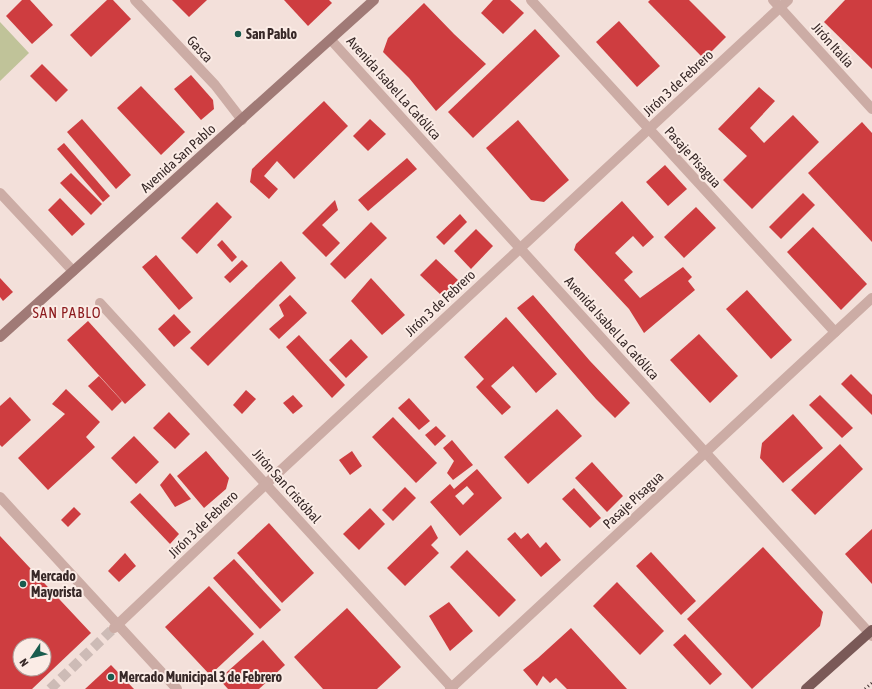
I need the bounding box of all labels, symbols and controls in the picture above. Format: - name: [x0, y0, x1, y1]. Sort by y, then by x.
- street label: Jirón Italia: [809, 19, 857, 71]
- place label: San Pablo: [246, 26, 297, 42]
- marker: San Pablo: [233, 29, 243, 39]
- street label: Gasca: [184, 32, 216, 66]
- street label: Avenida Isabel La Católica: [343, 33, 445, 143]
- street label: Jirón 3 de Febrero: [640, 46, 716, 120]
- street label: Avenida San Pablo: [137, 120, 219, 196]
- street label: Pasaje Pisagua: [661, 123, 725, 191]
- street label: Jirón 3 de Febrero: [402, 266, 478, 340]
- street label: Avenida Isabel La Católica: [561, 273, 663, 383]
- district label: SAN PABLO: [32, 304, 102, 321]
- street label: Jirón San Cristóbal: [250, 446, 325, 527]
- street label: Pasaje Pisagua: [600, 468, 666, 532]
- street label: Jirón 3 de Febrero: [165, 487, 241, 561]
- place label: Mercado Mayorista: [31, 568, 82, 600]
- marker: Mercado Mayorista: [18, 579, 28, 589]
- north arrow: [12, 637, 52, 677]
- text: N: [17, 657, 31, 669]
- place label: Mercado Municipal 3 de Febrero: [119, 669, 282, 685]
- marker: Mercado Municipal 3 de Febrero: [106, 672, 116, 682]

